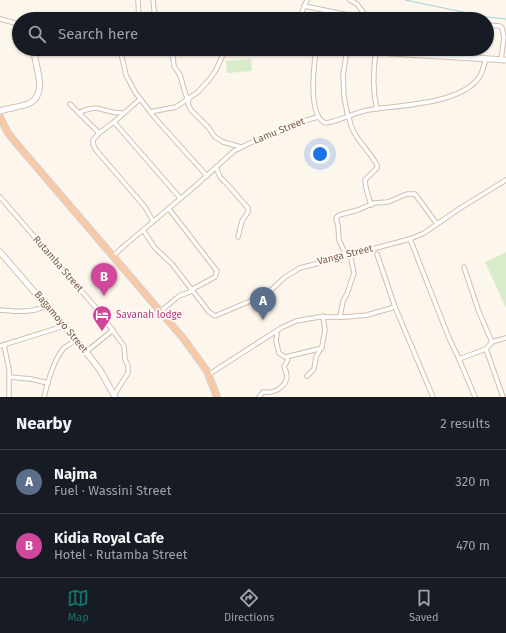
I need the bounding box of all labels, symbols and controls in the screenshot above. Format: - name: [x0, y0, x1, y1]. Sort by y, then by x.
- search box: [12, 12, 494, 56]
- icon: search: [26, 23, 48, 45]
- text: Search here: [58, 25, 138, 43]
- street label: Lamu Street: [251, 115, 307, 147]
- your location: [310, 144, 330, 164]
- street label: Rutamba Street: [30, 233, 86, 295]
- street label: Vanga Street: [316, 242, 374, 268]
- pin: B: [91, 263, 117, 296]
- pin: A: [250, 287, 276, 320]
- street label: Bagamoyo Street: [32, 289, 91, 356]
- hotel icon: Savanah lodge: [91, 304, 113, 332]
- place label: Savanah lodge: [116, 309, 182, 321]
- text: Nearby: [16, 413, 71, 434]
- text: 2 results: [440, 416, 490, 431]
- text: Najma: [54, 465, 97, 483]
- text: A: [25, 474, 33, 489]
- text: 320 m: [455, 474, 490, 489]
- text: Fuel · Wassini Street: [54, 483, 171, 498]
- text: Kidia Royal Cafe: [54, 529, 164, 547]
- text: B: [25, 538, 33, 553]
- text: 470 m: [456, 538, 490, 553]
- text: Hotel · Rutamba Street: [54, 547, 187, 562]
- tab: Map: [67, 587, 89, 624]
- tab: Directions: [224, 587, 274, 624]
- tab: Saved: [409, 587, 439, 624]

